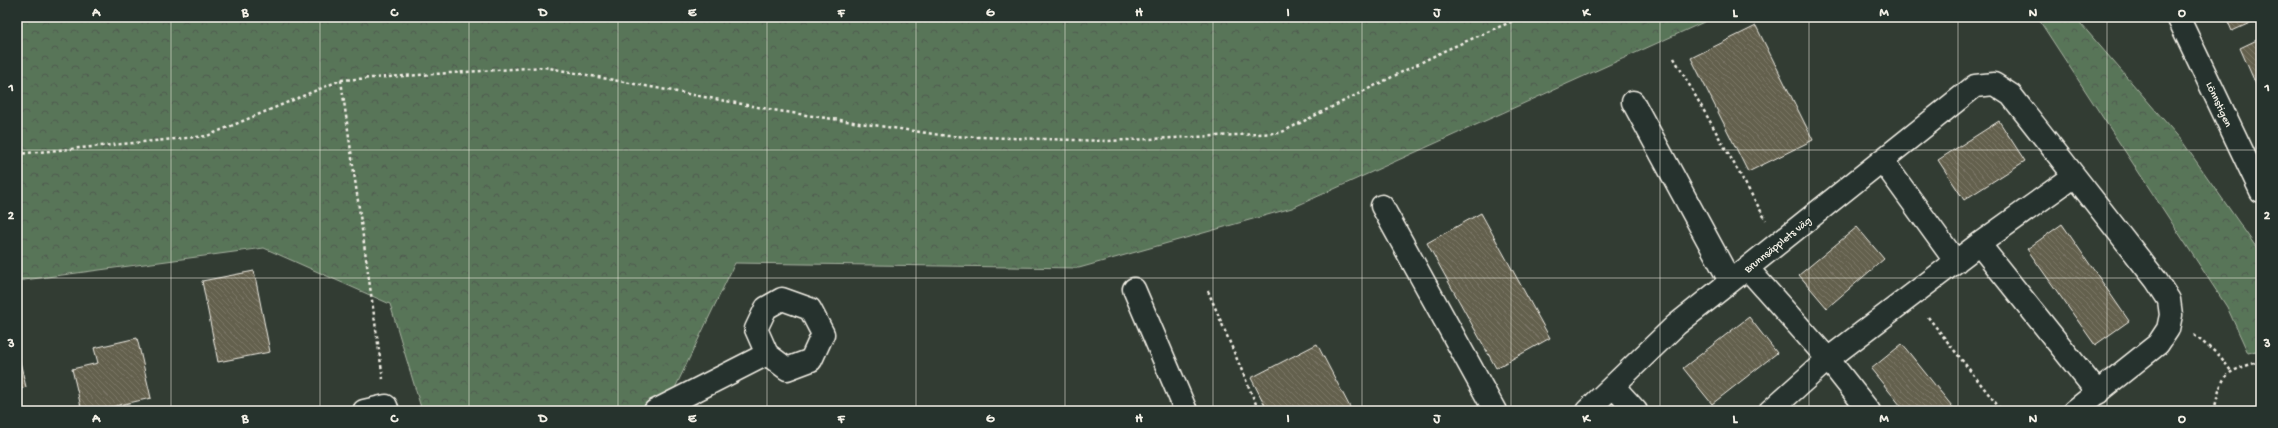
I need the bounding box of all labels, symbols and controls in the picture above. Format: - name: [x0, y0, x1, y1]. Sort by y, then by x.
- text: A: [91, 6, 101, 21]
- text: B: [241, 6, 250, 21]
- text: C: [389, 6, 399, 21]
- text: D: [538, 6, 548, 21]
- text: E: [688, 6, 697, 21]
- text: F: [837, 6, 846, 21]
- text: G: [986, 6, 995, 21]
- text: H: [1135, 6, 1143, 21]
- text: I: [1286, 6, 1290, 21]
- text: J: [1433, 6, 1442, 21]
- text: K: [1581, 6, 1591, 21]
- text: L: [1733, 6, 1739, 21]
- text: M: [1879, 6, 1889, 21]
- text: N: [2029, 6, 2038, 21]
- text: O: [2178, 6, 2186, 21]
- street label: Lönnstigen: [2203, 80, 2234, 130]
- text: 1: [7, 81, 14, 96]
- text: 1: [2263, 81, 2270, 96]
- text: 2: [8, 209, 15, 224]
- text: 2: [2264, 209, 2271, 224]
- street label: Brunnsäpplets väg: [1742, 215, 1814, 277]
- text: 3: [7, 337, 15, 352]
- text: 3: [2263, 337, 2271, 352]
- text: A: [91, 412, 101, 427]
- text: B: [241, 412, 250, 427]
- text: C: [389, 412, 399, 427]
- text: D: [538, 412, 548, 427]
- text: E: [688, 412, 697, 427]
- text: F: [837, 412, 846, 427]
- text: G: [986, 412, 995, 427]
- text: H: [1135, 412, 1143, 427]
- text: I: [1286, 412, 1290, 427]
- text: J: [1433, 412, 1442, 427]
- text: K: [1581, 412, 1591, 427]
- text: L: [1733, 412, 1739, 427]
- text: M: [1879, 412, 1889, 427]
- text: N: [2029, 412, 2038, 427]
- text: O: [2178, 412, 2186, 427]

